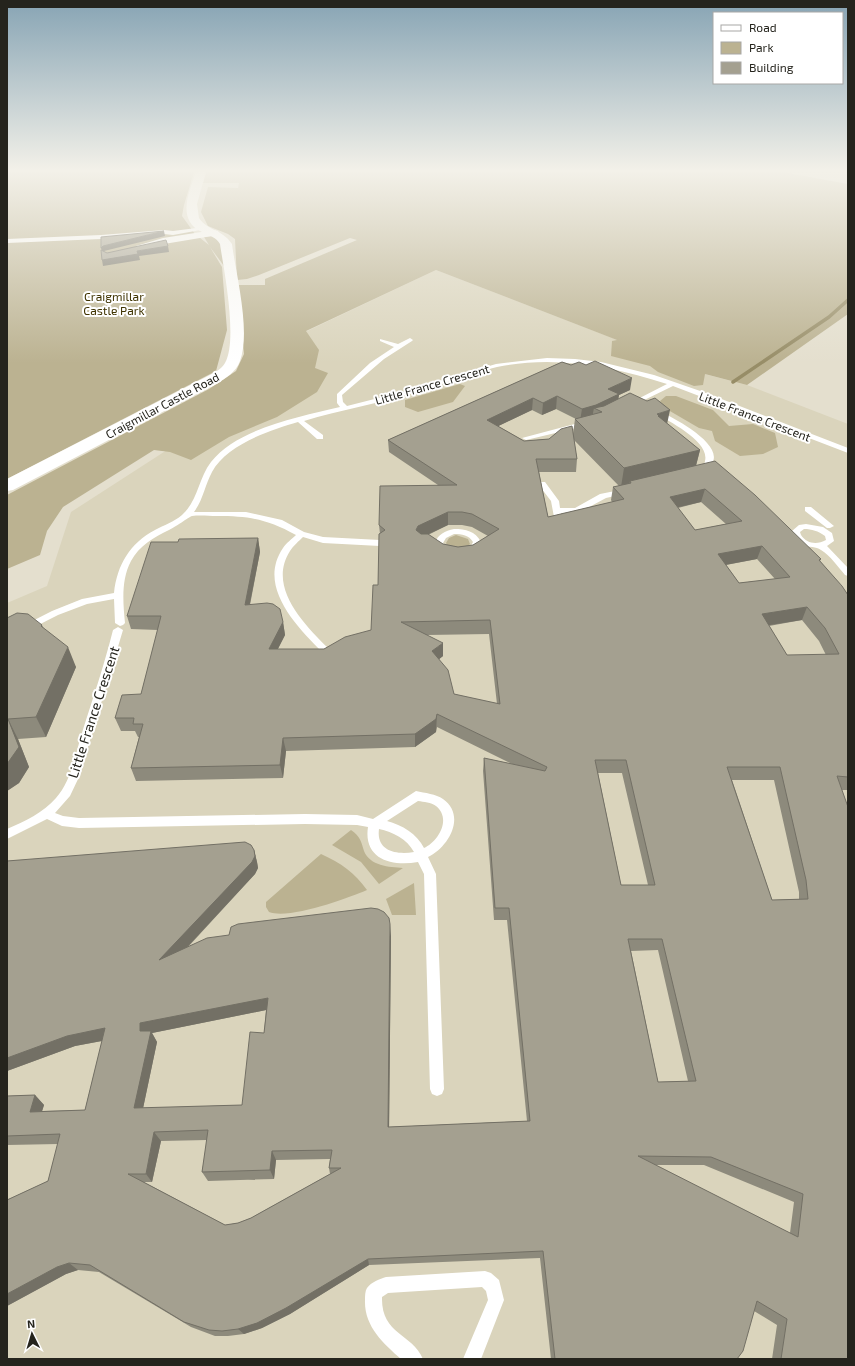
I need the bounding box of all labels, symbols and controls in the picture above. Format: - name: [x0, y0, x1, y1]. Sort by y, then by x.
- legend: [713, 12, 843, 84]
- text: Road: [749, 20, 777, 34]
- text: Park: [749, 40, 774, 54]
- text: Building: [749, 60, 794, 74]
- park label: Craigmillar Castle Park: [83, 289, 145, 317]
- street label: Little France Crescent: [373, 361, 491, 407]
- street label: Craigmillar Castle Road: [103, 369, 221, 441]
- street label: Little France Crescent: [697, 388, 813, 444]
- street label: Little France Crescent: [64, 644, 122, 780]
- north arrow: [12, 1314, 52, 1354]
- text: N: [27, 1317, 36, 1330]

